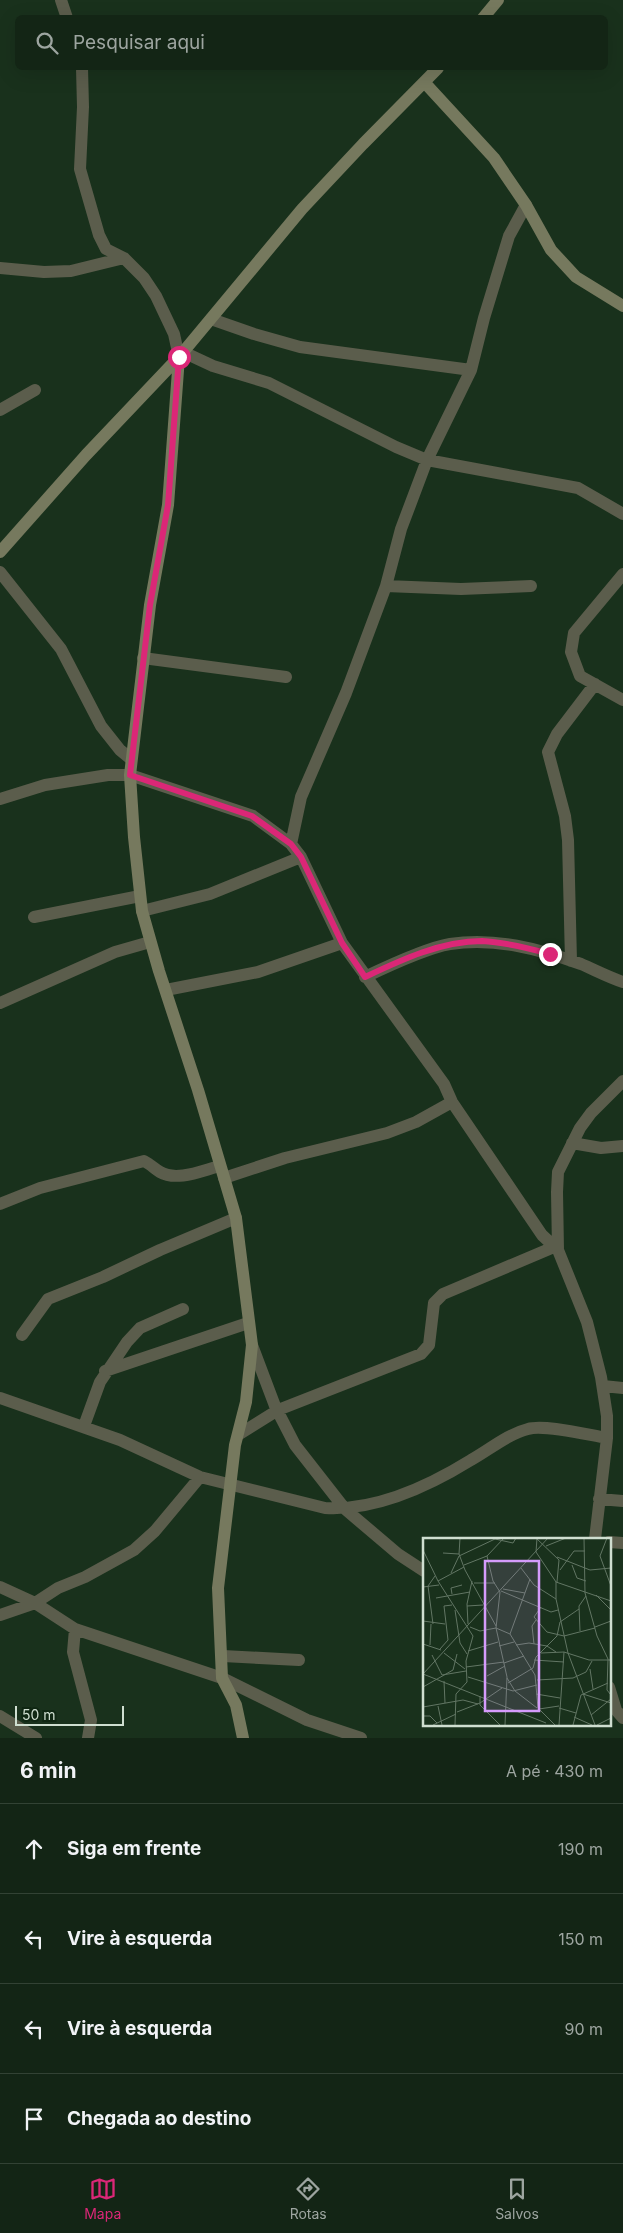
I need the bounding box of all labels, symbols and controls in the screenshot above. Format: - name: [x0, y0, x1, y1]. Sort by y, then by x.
- search box: [15, 15, 608, 70]
- icon: search: [33, 29, 61, 57]
- text: Pesquisar aqui: [73, 31, 205, 54]
- route start: [168, 346, 191, 369]
- route end: [539, 943, 562, 966]
- inset map: [423, 1538, 610, 1726]
- scale bar: [15, 1703, 124, 1726]
- text: 50 m: [22, 1706, 56, 1723]
- text: 6 min: [20, 1758, 77, 1783]
- text: A pé · 430 m: [506, 1761, 603, 1781]
- icon: ahead: [20, 1835, 48, 1863]
- text: Siga em frente: [67, 1837, 201, 1860]
- text: 190 m: [558, 1839, 603, 1859]
- icon: left: [20, 1925, 48, 1953]
- text: Vire à esquerda: [67, 1927, 212, 1950]
- text: 150 m: [558, 1929, 603, 1949]
- icon: left: [20, 2015, 48, 2043]
- text: Vire à esquerda: [67, 2017, 212, 2040]
- text: 90 m: [564, 2019, 603, 2039]
- icon: arrive: [20, 2105, 48, 2133]
- text: Chegada ao destino: [67, 2107, 251, 2130]
- tab: Mapa: [84, 2175, 121, 2222]
- tab: Rotas: [290, 2175, 327, 2222]
- tab: Salvos: [495, 2175, 539, 2222]

